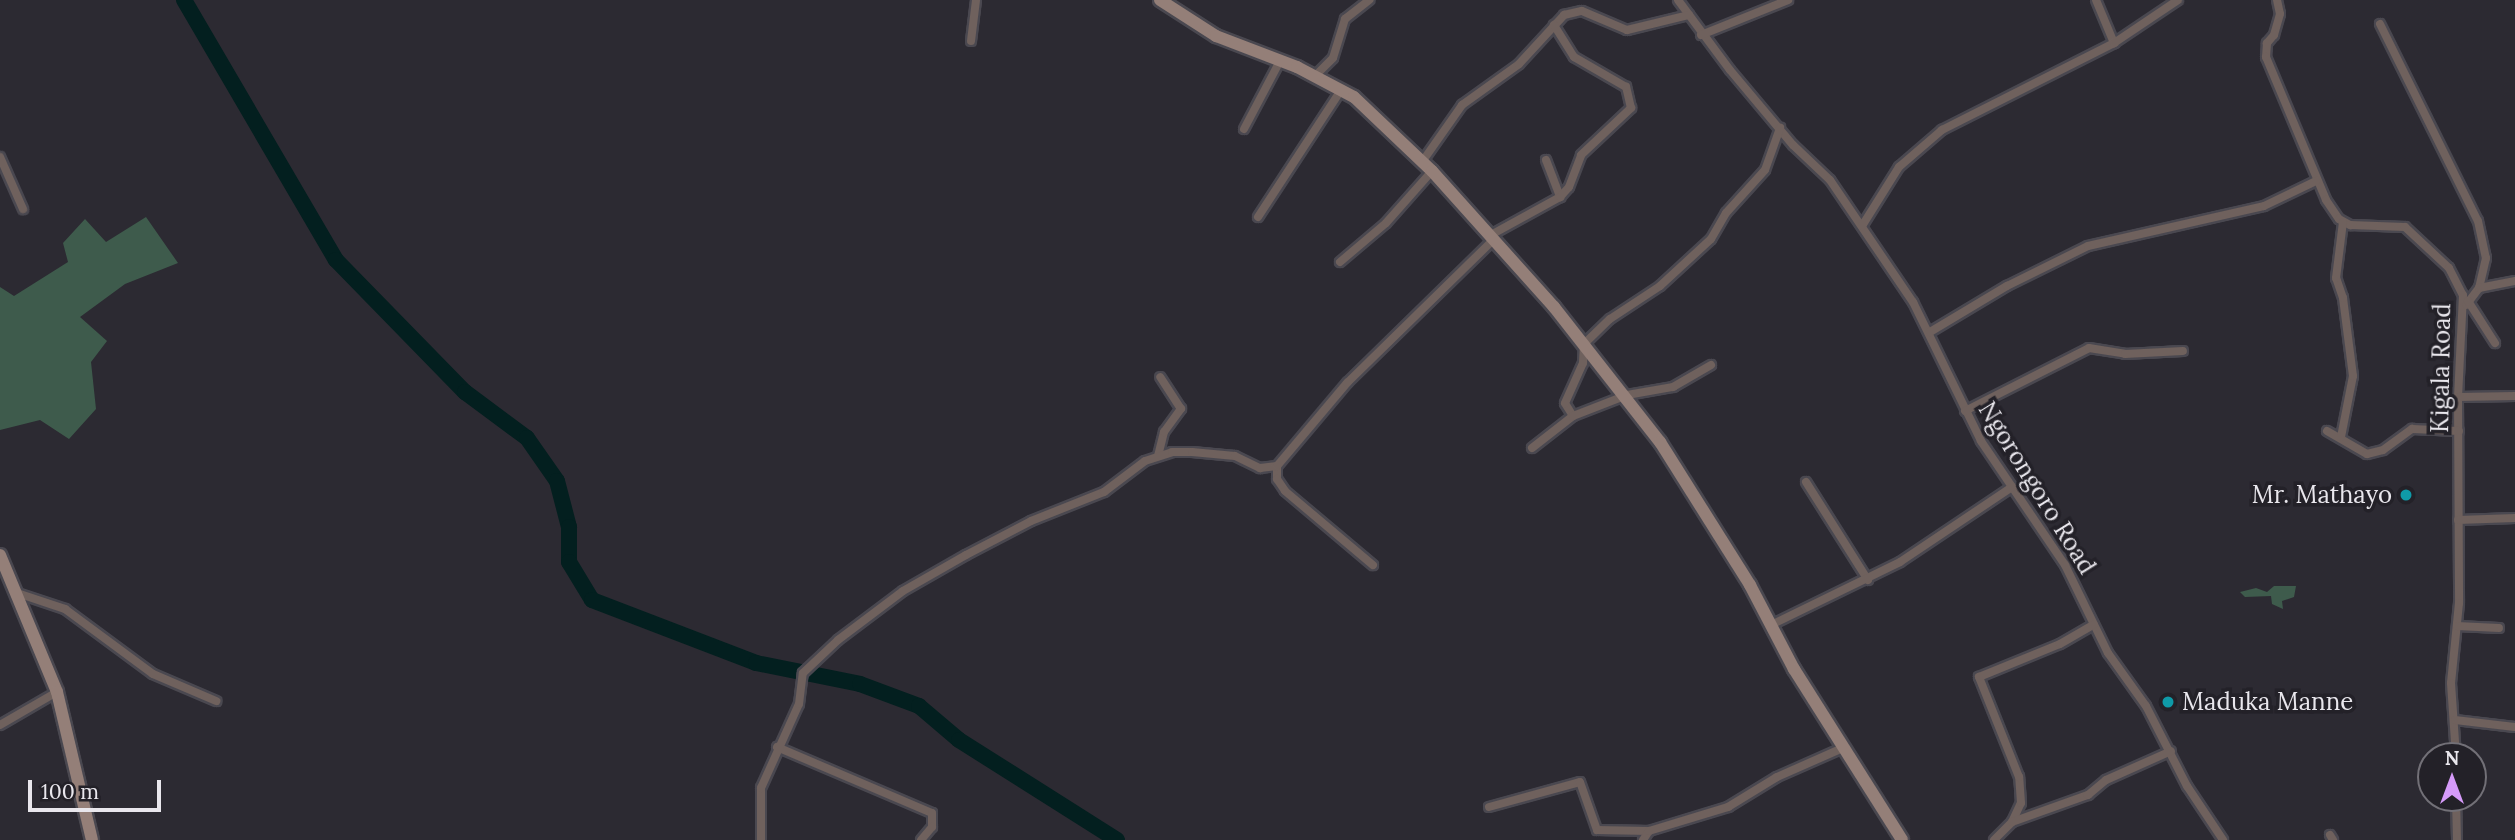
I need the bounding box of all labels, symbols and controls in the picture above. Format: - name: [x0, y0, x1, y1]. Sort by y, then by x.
- street label: Kigala Road: [2425, 303, 2457, 433]
- street label: Ngorongoro Road: [1972, 397, 2102, 579]
- place label: Mr. Mathayo: [2252, 481, 2392, 509]
- marker: Mr. Mathayo: [2398, 487, 2414, 503]
- place label: Maduka Manne: [2182, 688, 2353, 716]
- marker: Maduka Manne: [2160, 694, 2176, 710]
- north arrow: [2417, 742, 2487, 812]
- text: N: [2445, 746, 2459, 770]
- scale bar: [32, 766, 164, 810]
- text: 100 m: [41, 778, 99, 805]

